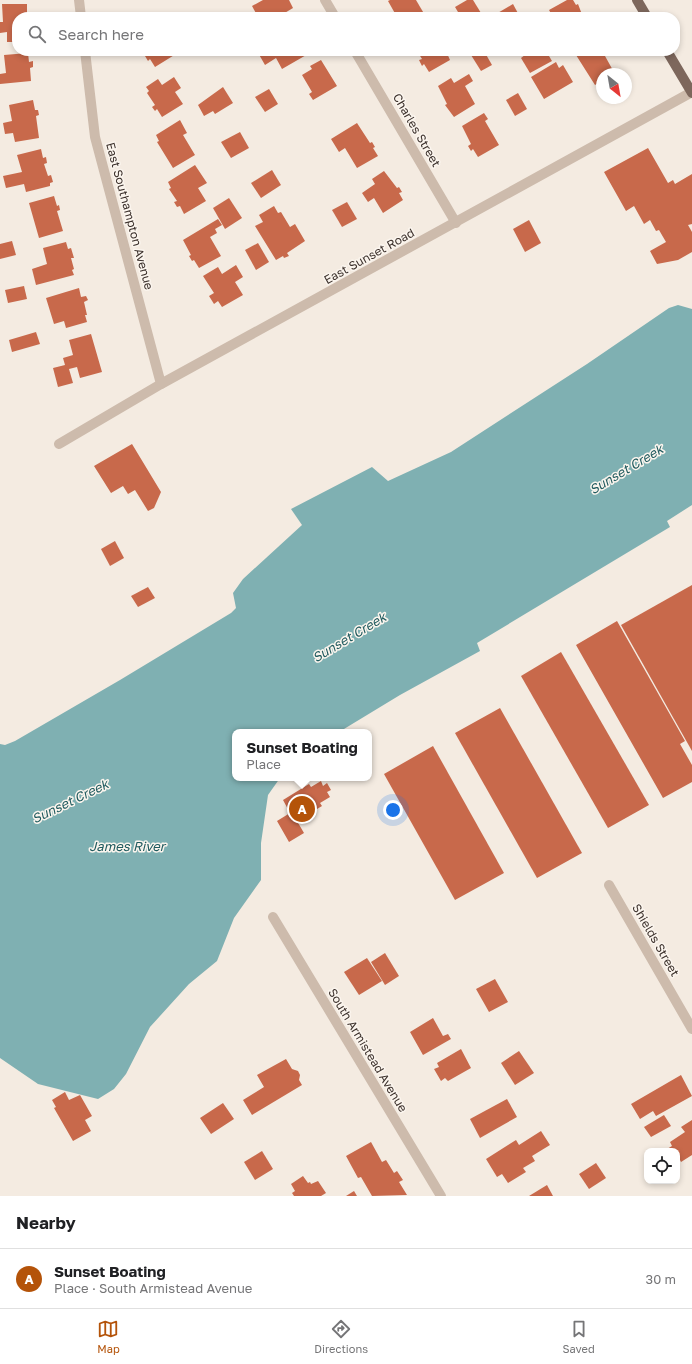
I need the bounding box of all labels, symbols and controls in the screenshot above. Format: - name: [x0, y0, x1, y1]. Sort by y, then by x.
- search box: [12, 12, 680, 56]
- icon: search: [26, 23, 48, 45]
- text: Search here: [58, 25, 144, 43]
- north arrow: [596, 68, 632, 104]
- street label: Charles Street: [390, 90, 444, 170]
- street label: East Southampton Avenue: [103, 141, 157, 291]
- street label: East Sunset Road: [321, 225, 417, 287]
- water label: Sunset Creek: [586, 440, 667, 497]
- water label: Sunset Creek: [309, 608, 390, 665]
- popup: [232, 729, 372, 781]
- text: Sunset Boating: [246, 738, 358, 756]
- text: Place: [246, 756, 281, 772]
- water label: Sunset Creek: [29, 775, 112, 826]
- pin: A: [289, 794, 315, 824]
- your location: [383, 800, 403, 820]
- water label: James River: [89, 838, 167, 854]
- street label: Shields Street: [629, 901, 683, 979]
- street label: South Armistead Avenue: [325, 985, 411, 1115]
- map controls: [644, 1148, 680, 1184]
- button: locate: [644, 1148, 680, 1184]
- text: Nearby: [16, 1212, 76, 1233]
- text: Sunset Boating: [54, 1262, 166, 1280]
- text: A: [24, 1271, 34, 1287]
- text: 30 m: [646, 1271, 676, 1287]
- text: Place · South Armistead Avenue: [54, 1280, 252, 1296]
- tab: Map: [97, 1318, 120, 1355]
- tab: Directions: [314, 1318, 368, 1355]
- tab: Saved: [563, 1318, 595, 1355]

